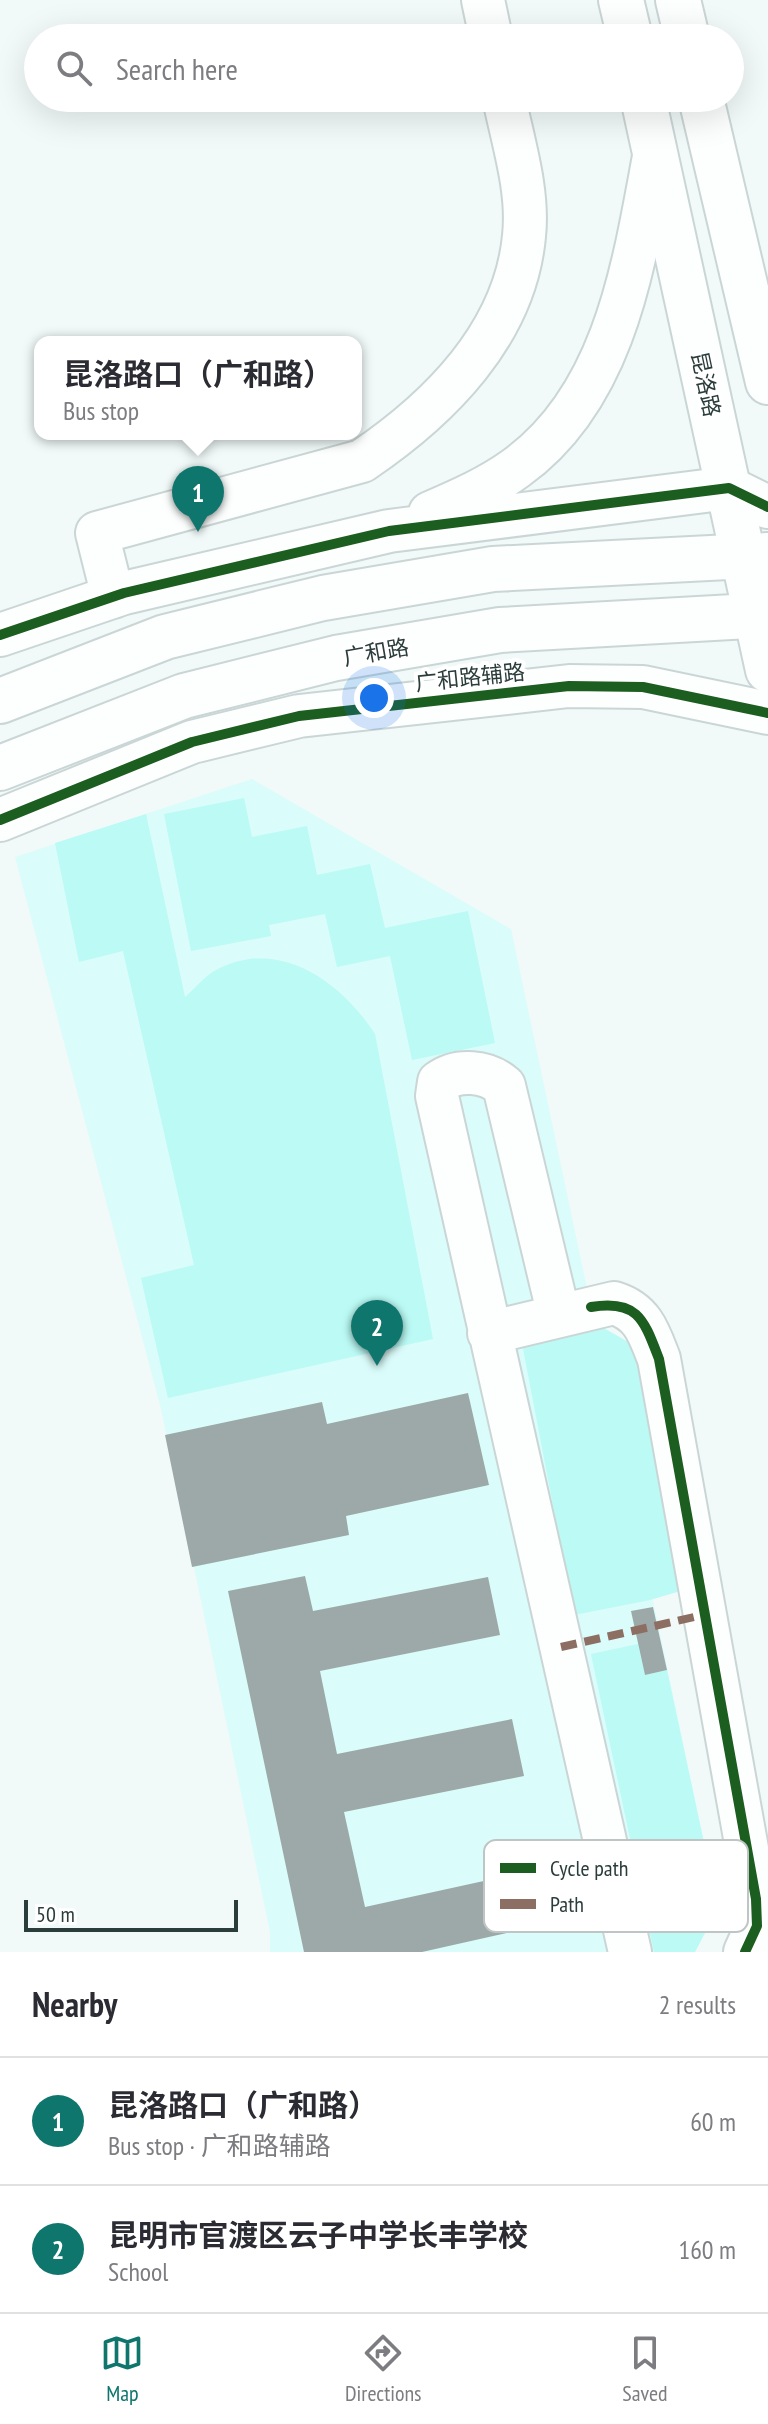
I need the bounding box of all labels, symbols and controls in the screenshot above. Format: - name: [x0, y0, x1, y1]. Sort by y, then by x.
- search box: [24, 24, 744, 112]
- icon: search: [52, 46, 96, 90]
- text: Search here: [116, 49, 238, 88]
- popup: [34, 336, 362, 440]
- street label: 昆洛路: [685, 349, 727, 419]
- text: 昆洛路口（广和路）: [63, 354, 333, 393]
- text: Bus stop: [63, 394, 139, 427]
- pin: 1: [172, 466, 224, 532]
- street label: 广和路: [341, 632, 411, 672]
- street label: 广和路辅路: [414, 657, 526, 697]
- your location: [354, 678, 394, 718]
- pin: 2: [351, 1300, 403, 1366]
- legend: [484, 1840, 748, 1932]
- text: Cycle path: [550, 1854, 628, 1882]
- text: Path: [550, 1890, 584, 1918]
- scale bar: [24, 1896, 238, 1932]
- text: 50 m: [36, 1900, 75, 1928]
- text: Nearby: [32, 1982, 117, 2026]
- text: 2 results: [659, 1988, 736, 2021]
- text: 昆洛路口（广和路）: [108, 2085, 378, 2124]
- text: 1: [52, 2105, 64, 2138]
- text: 60 m: [690, 2105, 736, 2138]
- text: Bus stop · 广和路辅路: [108, 2129, 331, 2162]
- text: 昆明市官渡区云子中学长丰学校: [108, 2215, 528, 2254]
- text: 2: [52, 2233, 64, 2266]
- text: 160 m: [678, 2233, 736, 2266]
- text: School: [108, 2255, 168, 2288]
- tab: Map: [100, 2331, 144, 2407]
- tab: Directions: [345, 2331, 422, 2407]
- tab: Saved: [622, 2331, 668, 2407]

